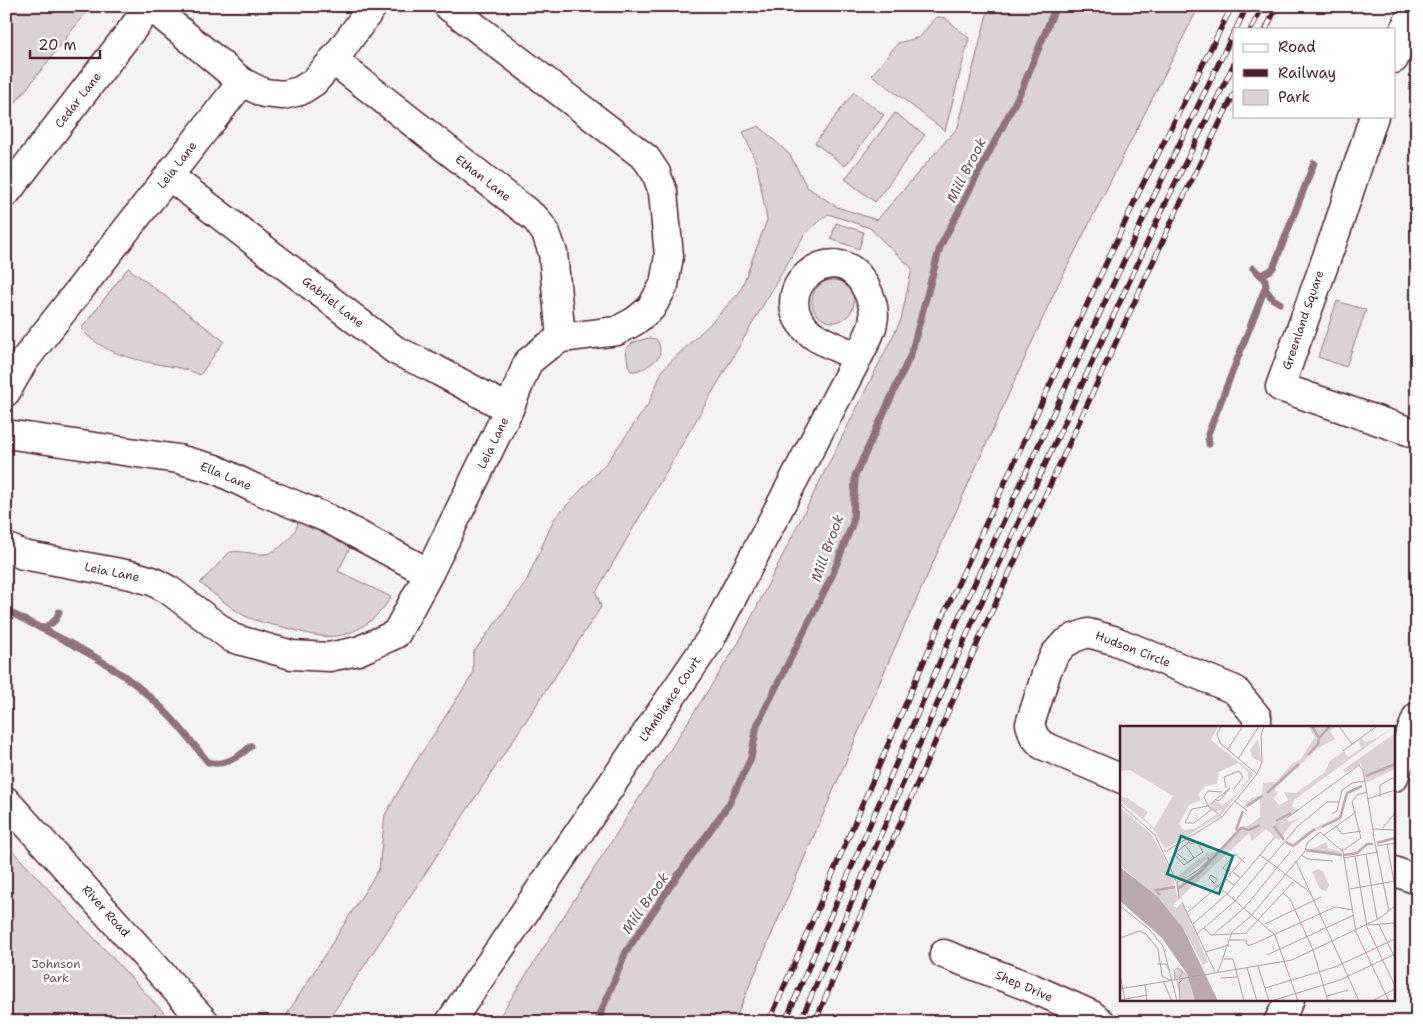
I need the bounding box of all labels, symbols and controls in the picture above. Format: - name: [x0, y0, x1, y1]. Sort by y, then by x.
- scale bar: [30, 28, 100, 60]
- legend: [1233, 28, 1396, 118]
- text: 20 m: [38, 35, 77, 55]
- text: Road: [1278, 37, 1316, 57]
- text: Railway: [1278, 63, 1336, 83]
- street label: Cedar Lane: [51, 69, 105, 131]
- text: Park: [1278, 87, 1310, 107]
- water label: Mill Brook: [942, 135, 990, 205]
- street label: Leia Lane: [154, 138, 201, 192]
- street label: Ethan Lane: [452, 151, 514, 205]
- street label: Greenland Square: [1278, 268, 1328, 372]
- street label: Gabriel Lane: [299, 273, 367, 331]
- street label: Leia Lane: [474, 414, 512, 472]
- street label: Ella Lane: [198, 458, 254, 494]
- water label: Mill Brook: [806, 512, 848, 584]
- street label: Leia Lane: [83, 559, 141, 585]
- street label: Hudson Circle: [1093, 627, 1173, 671]
- street label: L'Ambiance Court: [636, 653, 704, 745]
- inset map: [1120, 726, 1396, 1000]
- water label: Mill Brook: [617, 869, 673, 937]
- street label: River Road: [79, 882, 134, 941]
- park label: Johnson Park: [31, 956, 81, 986]
- street label: Shep Drive: [993, 967, 1055, 1005]

